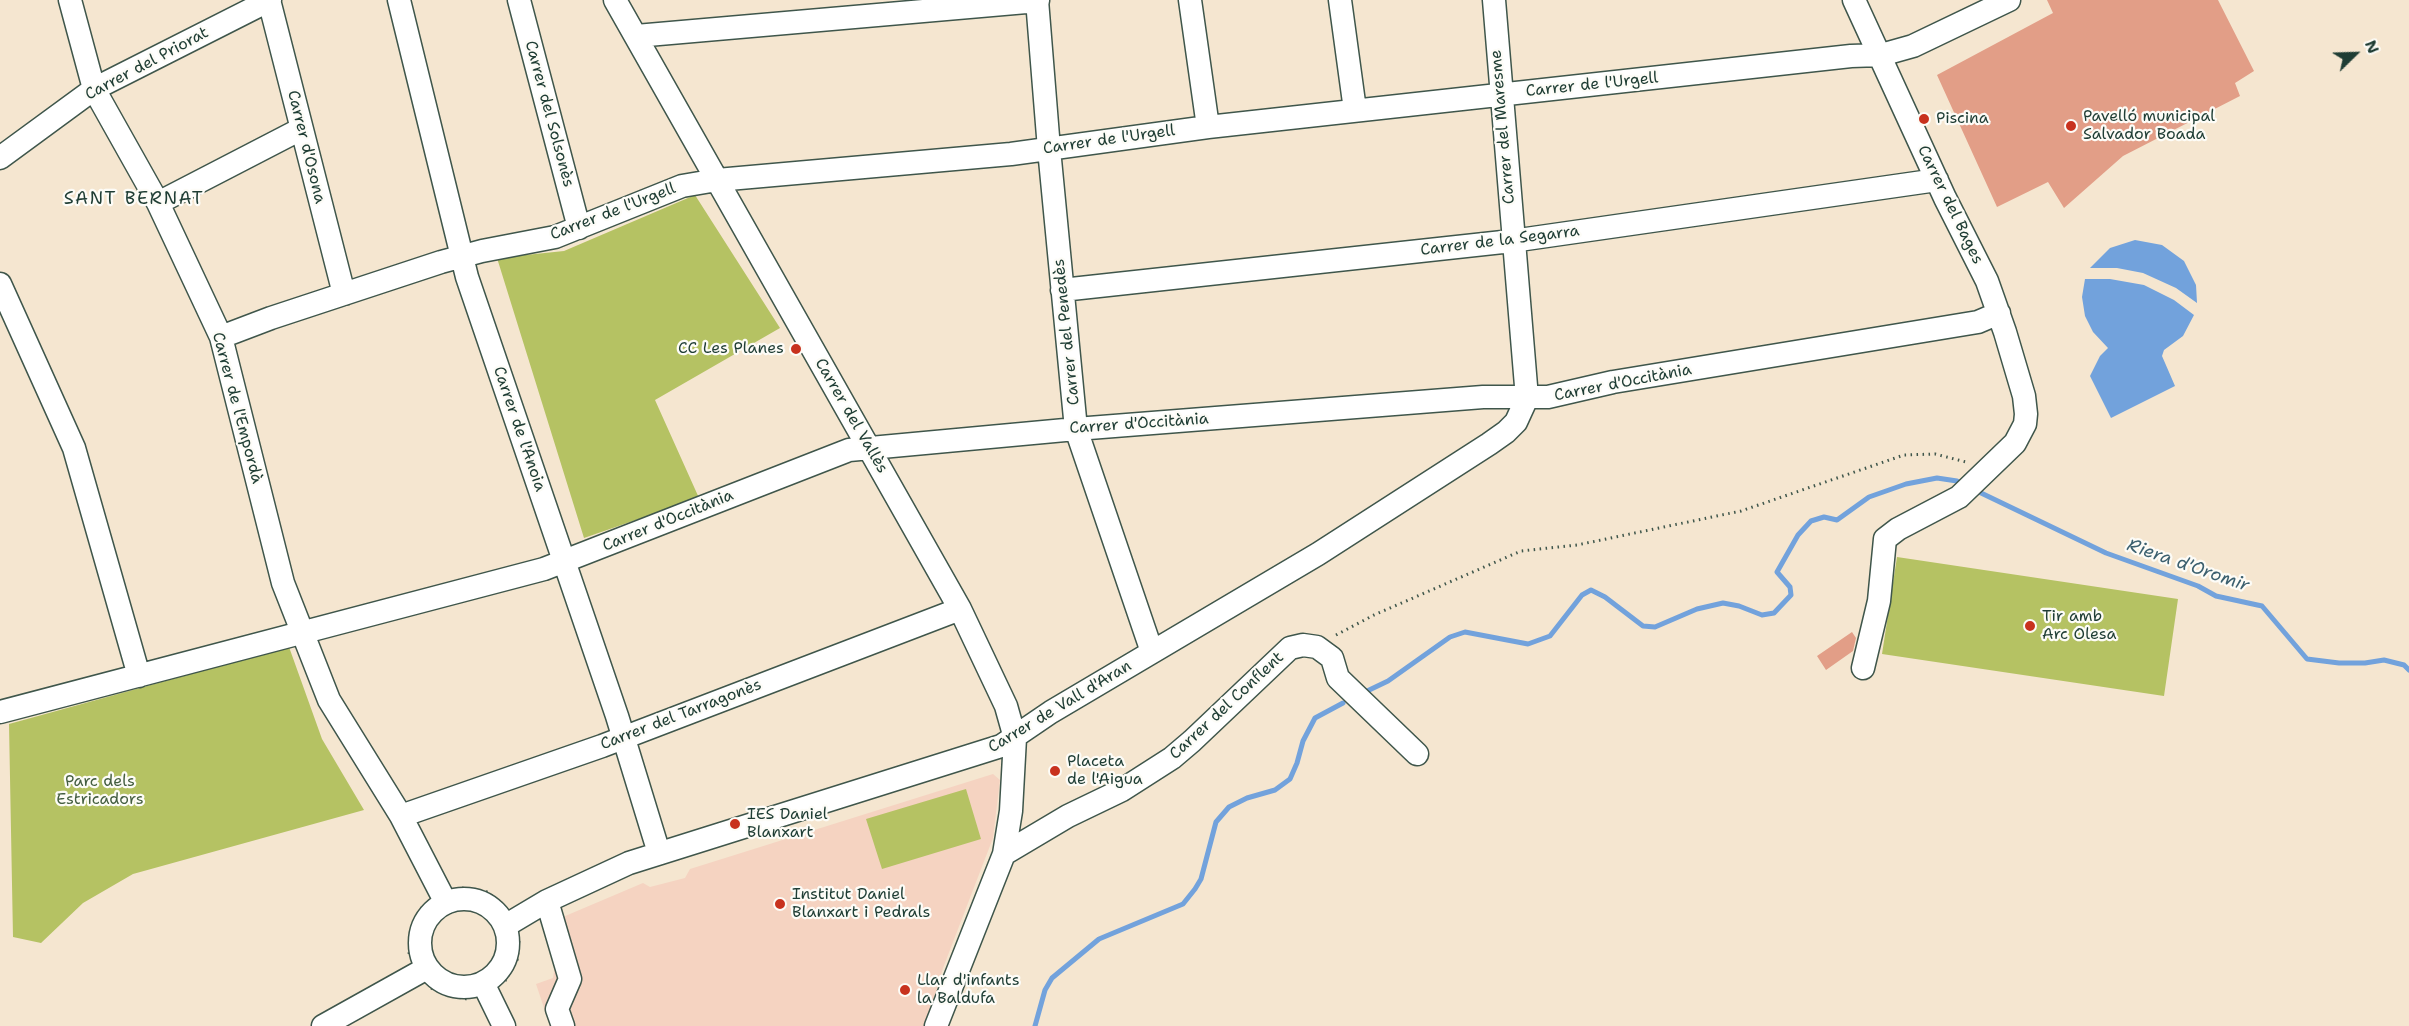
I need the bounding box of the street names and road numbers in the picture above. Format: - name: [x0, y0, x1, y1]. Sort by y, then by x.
- street label: Carrer del Priorat: [82, 23, 212, 105]
- street label: Carrer del Solsonès: [520, 39, 578, 189]
- street label: Carrer del Maresme: [1487, 49, 1519, 205]
- street label: Carrer de l'Urgell: [1525, 69, 1659, 101]
- street label: Carrer d'Osona: [283, 88, 329, 206]
- street label: Carrer de l'Urgell: [1042, 121, 1176, 159]
- street label: Carrer del Bages: [1913, 143, 1987, 267]
- street label: Carrer de l'Urgell: [547, 179, 679, 245]
- street label: Carrer de la Segarra: [1419, 222, 1581, 260]
- street label: Carrer del Penedès: [1050, 258, 1084, 406]
- street label: Carrer de l'Empordà: [208, 330, 266, 486]
- street label: Carrer del Vallès: [810, 355, 892, 477]
- street label: Carrer d'Occitània: [1553, 360, 1693, 406]
- street label: Carrer de l'Anoia: [489, 364, 549, 494]
- street label: Carrer d'Occitània: [1069, 410, 1209, 438]
- street label: Carrer d'Occitània: [600, 486, 736, 556]
- street label: Carrer del Conflent: [1166, 648, 1288, 764]
- street label: Carrer de Vall d'Aran: [985, 657, 1135, 757]
- street label: Carrer del Tarragonès: [598, 675, 764, 755]

